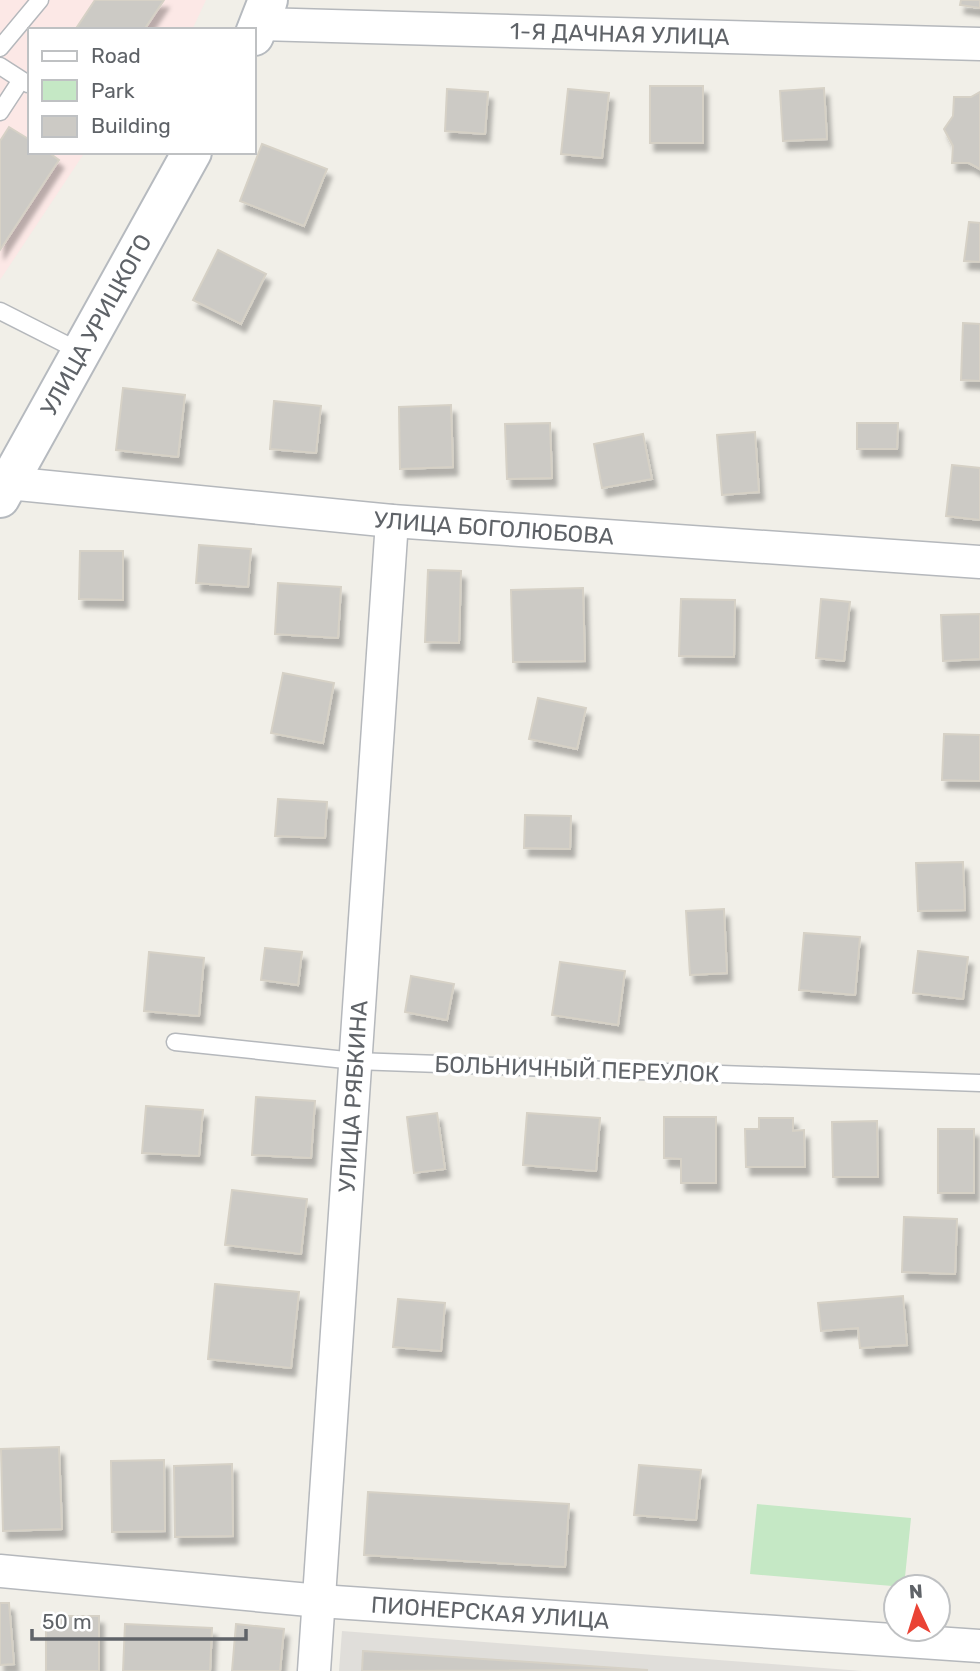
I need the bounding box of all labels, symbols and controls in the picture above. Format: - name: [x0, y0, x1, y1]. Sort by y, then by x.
- street label: 1-Я ДАЧНАЯ УЛИЦА: [510, 17, 730, 51]
- legend: [28, 28, 256, 154]
- text: Road: [91, 43, 141, 68]
- text: Park: [91, 78, 135, 103]
- text: Building: [91, 113, 171, 138]
- street label: УЛИЦА УРИЦКОГО: [35, 229, 158, 421]
- street label: УЛИЦА БОГОЛЮБОВА: [372, 505, 615, 550]
- street label: УЛИЦА РЯБКИНА: [332, 999, 373, 1193]
- street label: БОЛЬНИЧНЫЙ ПЕРЕУЛОК: [434, 1050, 720, 1088]
- north arrow: [882, 1573, 952, 1643]
- text: N: [908, 1580, 923, 1603]
- street label: ПИОНЕРСКАЯ УЛИЦА: [370, 1591, 610, 1635]
- scale bar: [32, 1598, 245, 1642]
- text: 50 m: [42, 1609, 92, 1634]

